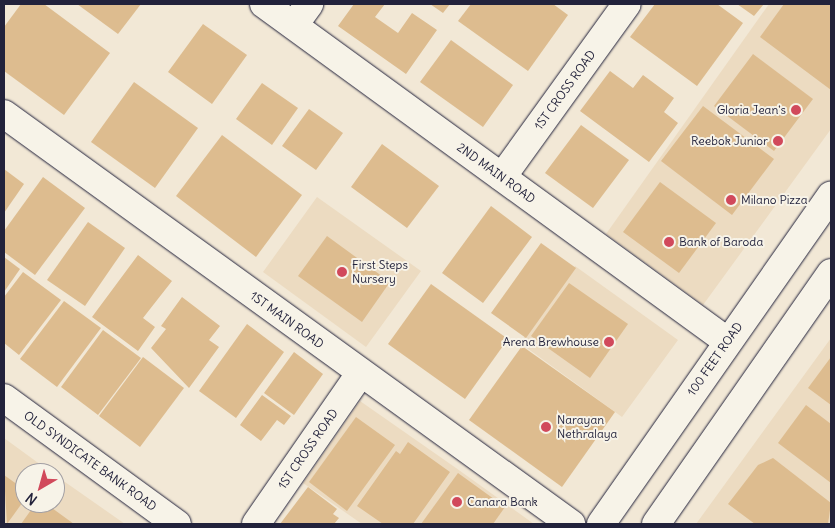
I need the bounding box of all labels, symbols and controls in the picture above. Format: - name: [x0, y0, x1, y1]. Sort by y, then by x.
- street label: 1ST CROSS ROAD: [531, 48, 599, 132]
- place label: Gloria Jean's: [717, 103, 786, 117]
- marker: Gloria Jean's: [790, 104, 802, 116]
- place label: Reebok Junior: [691, 134, 768, 148]
- marker: Reebok Junior: [772, 135, 784, 147]
- street label: 2ND MAIN ROAD: [454, 140, 538, 206]
- place label: Milano Pizza: [741, 193, 808, 207]
- marker: Milano Pizza: [725, 194, 737, 206]
- place label: Bank of Baroda: [679, 235, 763, 249]
- marker: Bank of Baroda: [663, 236, 675, 248]
- place label: First Steps Nursery: [352, 258, 408, 286]
- marker: First Steps Nursery: [336, 266, 348, 278]
- street label: 1ST MAIN ROAD: [247, 288, 327, 352]
- street label: 100 FEET ROAD: [684, 319, 746, 399]
- place label: Arena Brewhouse: [503, 335, 599, 349]
- marker: Arena Brewhouse: [603, 336, 615, 348]
- street label: 1ST CROSS ROAD: [275, 406, 341, 492]
- street label: OLD SYNDICATE BANK ROAD: [21, 408, 159, 514]
- place label: Narayan Nethralaya: [557, 413, 617, 441]
- marker: Narayan Nethralaya: [539, 420, 553, 434]
- north arrow: [15, 463, 65, 513]
- place label: Canara Bank: [467, 495, 538, 509]
- marker: Canara Bank: [451, 496, 463, 508]

